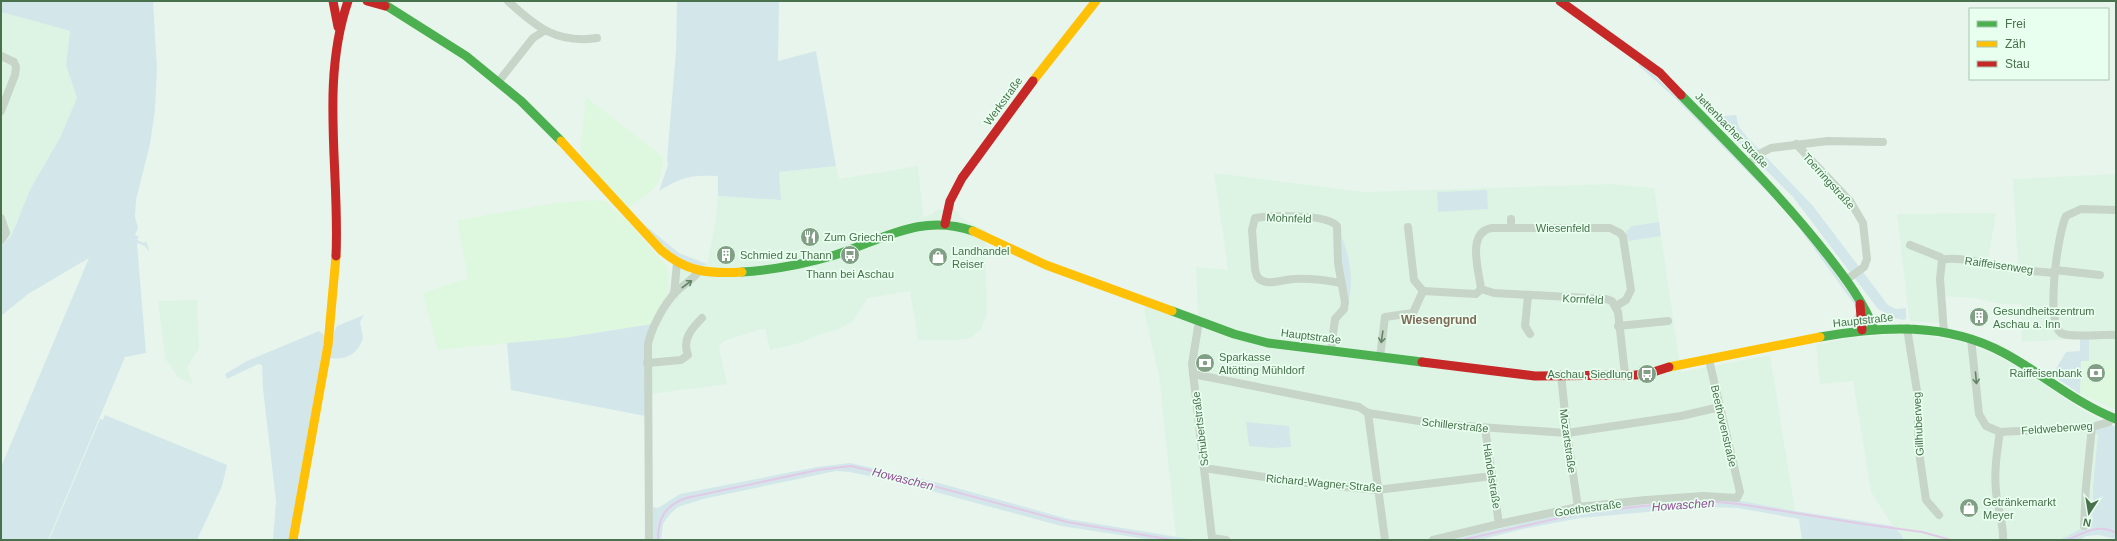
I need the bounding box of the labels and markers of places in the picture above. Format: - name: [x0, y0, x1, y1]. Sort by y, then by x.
- restaurant icon: Zum Griechen: [799, 226, 821, 248]
- place label: Zum Griechen: [824, 231, 894, 243]
- building icon: Schmied zu Thann: [715, 244, 737, 266]
- bus stop icon: Thann bei Aschau: [839, 244, 861, 266]
- place label: Landhandel Reiser: [952, 245, 1010, 270]
- shop icon: Landhandel Reiser: [927, 246, 949, 268]
- place label: Schmied zu Thann: [740, 249, 832, 261]
- place label: Thann bei Aschau: [806, 268, 894, 280]
- place label: Gesundheitszentrum Aschau a. Inn: [1993, 305, 2095, 330]
- building icon: Gesundheitszentrum Aschau a. Inn: [1968, 306, 1990, 328]
- place label: Sparkasse Altötting Mühldorf: [1219, 351, 1306, 376]
- bank icon: Sparkasse Altötting Mühldorf: [1194, 352, 1216, 374]
- bank icon: Raiffeisenbank: [2085, 362, 2107, 384]
- bus stop icon: Aschau, Siedlung: [1636, 363, 1658, 385]
- place label: Raiffeisenbank: [2009, 367, 2082, 379]
- place label: Aschau, Siedlung: [1547, 368, 1633, 380]
- place label: Getränkemarkt Meyer: [1983, 496, 2056, 521]
- shop icon: Getränkemarkt Meyer: [1958, 497, 1980, 519]

